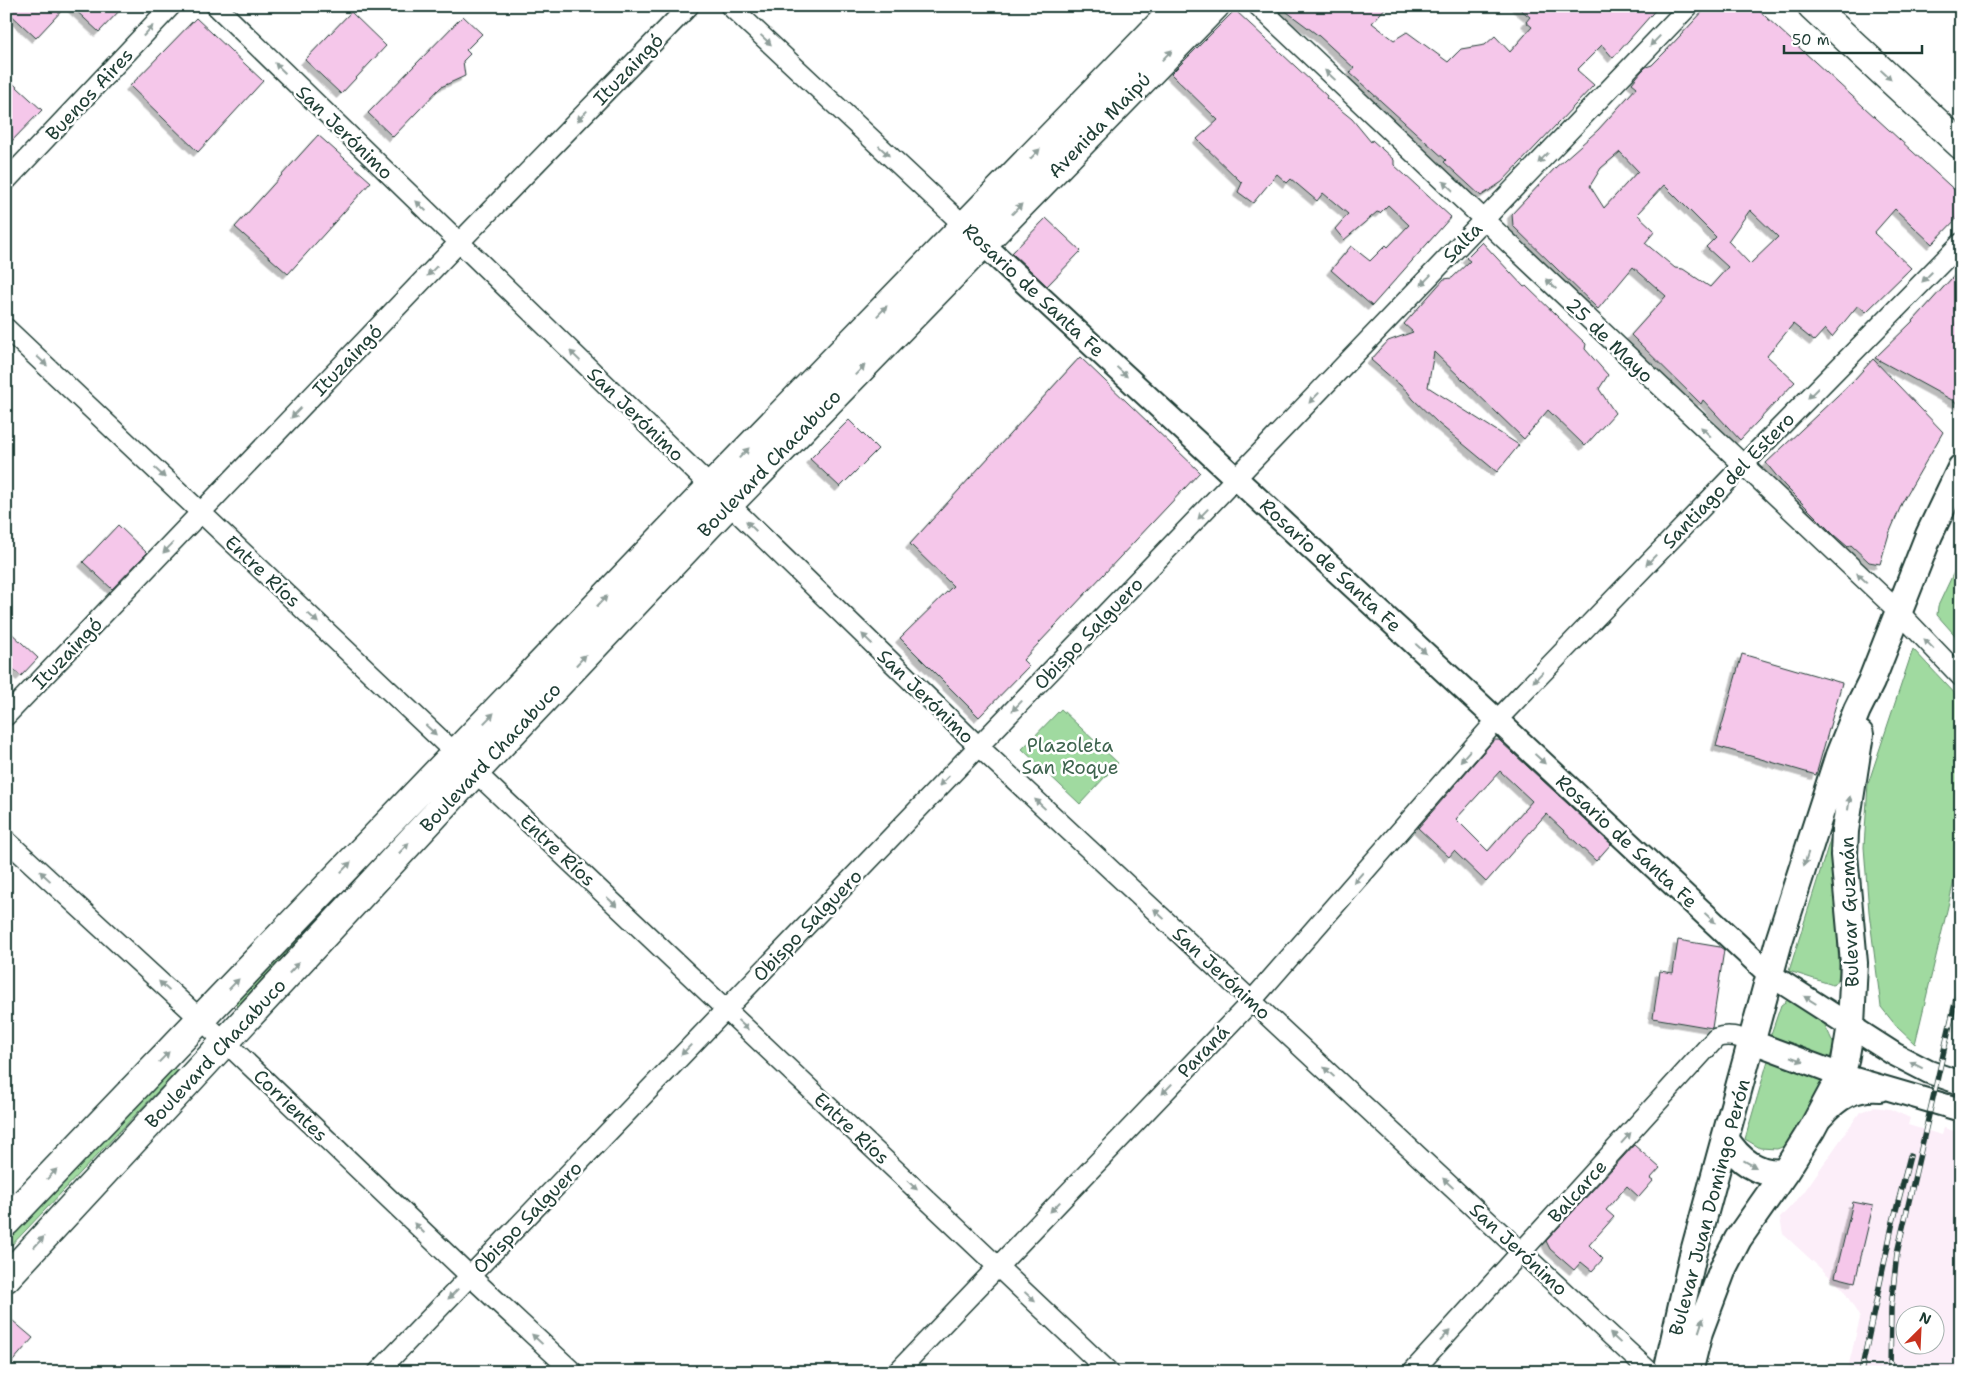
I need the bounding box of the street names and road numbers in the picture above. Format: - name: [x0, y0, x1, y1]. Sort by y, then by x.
- street label: Ituzaingó: [588, 28, 669, 111]
- street label: Buenos Aires: [40, 43, 139, 146]
- street label: Avenida Maipú: [1043, 67, 1156, 184]
- street label: San Jerónimo: [291, 80, 398, 185]
- street label: Salta: [1437, 217, 1488, 268]
- street label: Rosario de Santa Fe: [957, 218, 1110, 363]
- street label: 25 de Mayo: [1561, 292, 1659, 388]
- street label: Ituzaingó: [307, 319, 388, 402]
- street label: San Jerónimo: [582, 362, 689, 467]
- street label: Boulevard Chacabuco: [692, 384, 847, 543]
- street label: Santiago del Estero: [1657, 407, 1800, 554]
- street label: Rosario de Santa Fe: [1254, 493, 1407, 638]
- street label: Entre Ríos: [219, 530, 306, 613]
- street label: Obispo Salguero: [1028, 572, 1148, 695]
- street label: Ituzaingó: [27, 612, 108, 695]
- street label: San Jerónimo: [872, 644, 979, 749]
- street label: Boulevard Chacabuco: [414, 677, 566, 838]
- street label: Rosario de Santa Fe: [1550, 769, 1703, 914]
- street label: Entre Ríos: [514, 809, 601, 892]
- street label: Bulevar Guzmán: [1834, 836, 1865, 988]
- street label: Obispo Salguero: [747, 864, 867, 987]
- street label: San Jerónimo: [1167, 921, 1276, 1025]
- street label: Boulevard Chacabuco: [139, 973, 291, 1134]
- street label: Paraná: [1172, 1019, 1235, 1083]
- street label: Corrientes: [248, 1064, 333, 1147]
- street label: Bulevar Juan Domingo Perón: [1663, 1076, 1756, 1338]
- street label: Entre Ríos: [808, 1087, 895, 1170]
- street label: Balcarce: [1542, 1154, 1612, 1228]
- street label: Obispo Salguero: [467, 1156, 587, 1279]
- street label: San Jerónimo: [1464, 1197, 1573, 1301]

